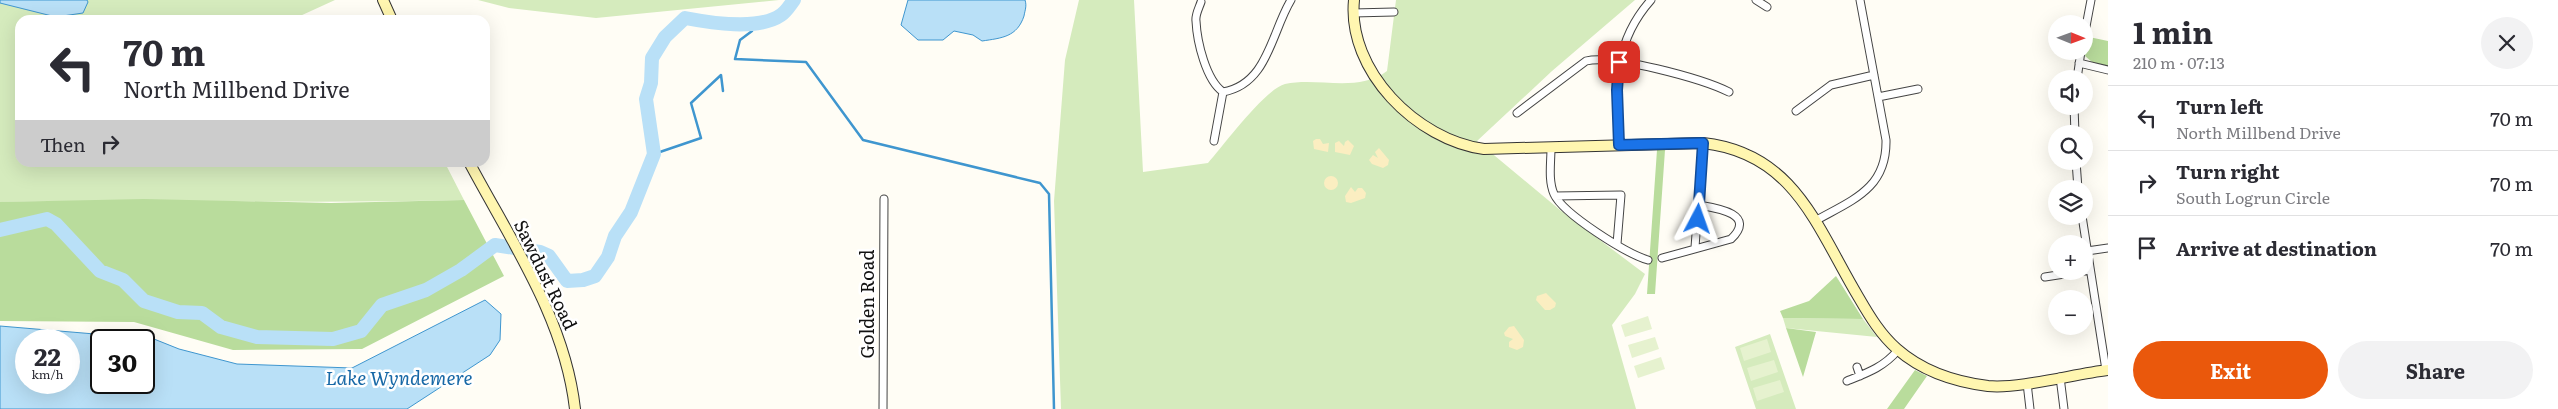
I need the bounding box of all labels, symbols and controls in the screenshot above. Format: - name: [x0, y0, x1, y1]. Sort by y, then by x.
- text: 1 min: [2133, 9, 2213, 53]
- north arrow: [2048, 15, 2092, 60]
- map controls: [2048, 15, 2093, 335]
- button: close: [2481, 17, 2533, 69]
- text: 70 m: [123, 25, 205, 77]
- icon: left: [40, 35, 105, 100]
- pin: [1598, 41, 1640, 83]
- icon: arrive: [1605, 48, 1633, 76]
- text: 210 m · 07:13: [2133, 50, 2225, 74]
- button: sound: [2048, 70, 2093, 115]
- text: North Millbend Drive: [123, 72, 350, 105]
- text: Turn left: [2176, 92, 2263, 120]
- icon: left: [2133, 104, 2161, 132]
- text: 70 m: [2490, 104, 2533, 132]
- text: North Millbend Drive: [2176, 120, 2341, 144]
- button: search: [2048, 125, 2093, 170]
- text: Then: [40, 130, 86, 158]
- icon: right: [96, 130, 124, 158]
- text: Turn right: [2176, 157, 2280, 185]
- icon: right: [2133, 169, 2161, 197]
- text: 70 m: [2490, 169, 2533, 197]
- button: layers: [2048, 180, 2093, 225]
- text: South Logrun Circle: [2176, 185, 2330, 209]
- position arrow: [1671, 192, 1723, 244]
- street label: Sawdust Road: [508, 215, 585, 334]
- icon: arrive: [2133, 234, 2161, 262]
- text: Arrive at destination: [2176, 234, 2377, 262]
- text: 70 m: [2490, 234, 2533, 262]
- button: +: [2048, 235, 2093, 280]
- street label: Golden Road: [853, 250, 880, 358]
- button: −: [2048, 290, 2093, 335]
- speed limit sign: 30: [90, 329, 155, 394]
- text: 22: [34, 337, 61, 374]
- button: Exit: [2133, 341, 2328, 399]
- button: Share: [2338, 341, 2533, 399]
- water label: Lake Wyndemere: [326, 363, 472, 391]
- text: km/h: [32, 365, 63, 383]

